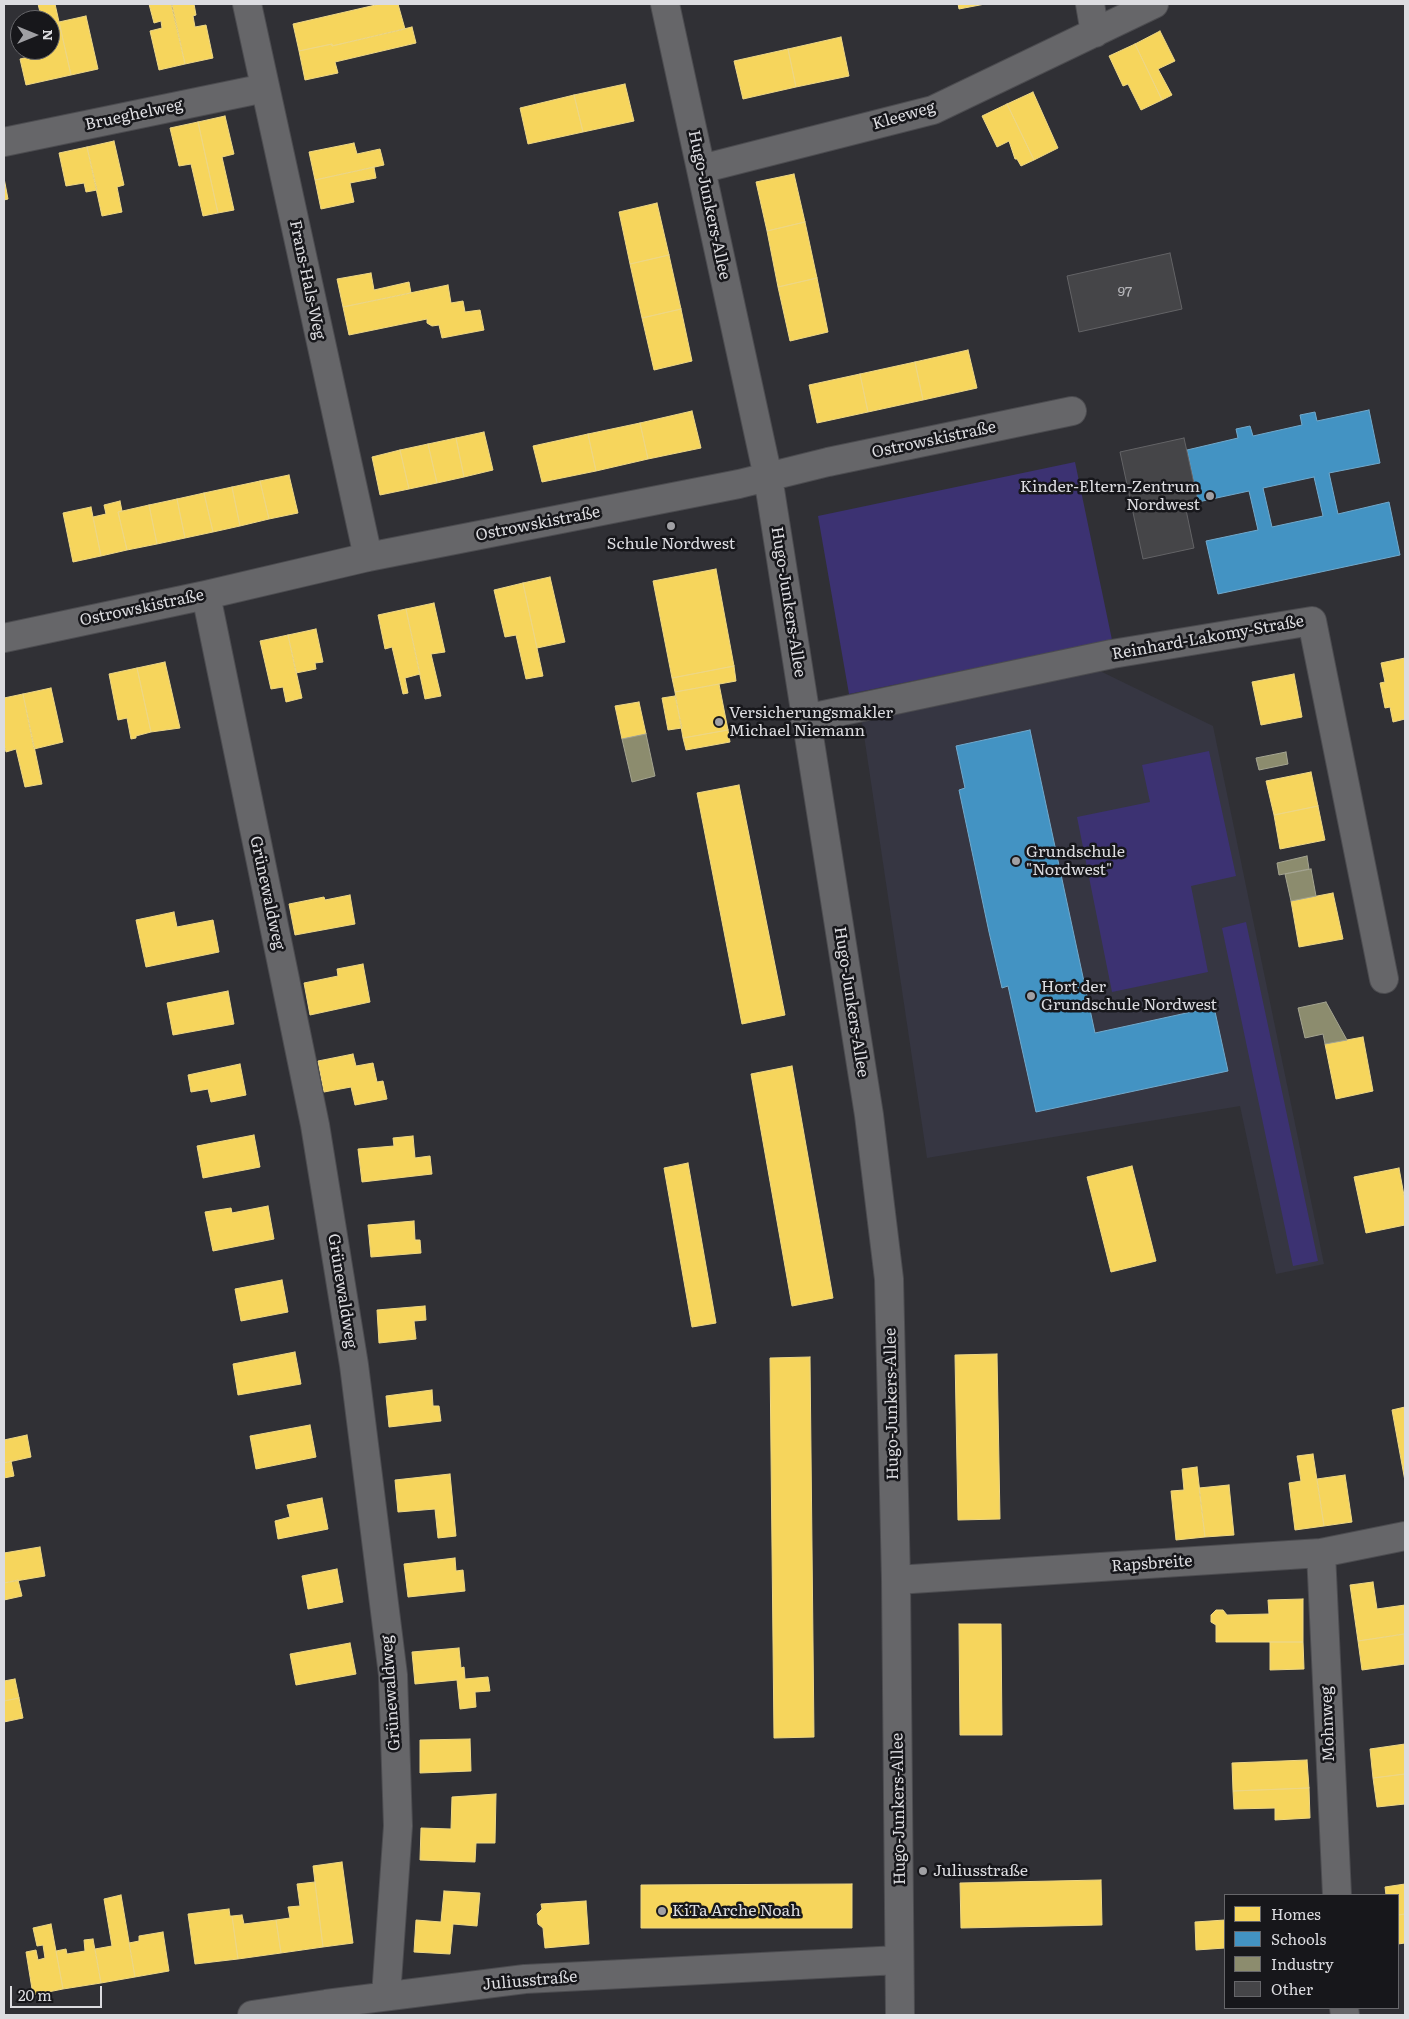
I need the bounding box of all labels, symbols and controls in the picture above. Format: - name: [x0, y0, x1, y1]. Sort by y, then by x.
- north arrow: [10, 10, 60, 60]
- text: N: [39, 29, 59, 41]
- street label: Brueghelweg: [83, 95, 185, 135]
- street label: Kleeweg: [870, 98, 938, 134]
- street label: Hugo-Junkers-Allee: [684, 128, 734, 282]
- street label: Frans-Hals-Weg: [285, 218, 329, 342]
- house number: 97: [1118, 284, 1132, 300]
- street label: Ostrowskistraße: [870, 417, 998, 463]
- place label: Kinder-Eltern-Zentrum Nordwest: [1020, 477, 1200, 515]
- marker: Kinder-Eltern-Zentrum Nordwest: [1204, 490, 1216, 502]
- street label: Ostrowskistraße: [474, 503, 602, 545]
- marker: Schule Nordwest: [665, 520, 677, 532]
- street label: Hugo-Junkers-Allee: [767, 525, 809, 679]
- place label: Schule Nordwest: [607, 534, 735, 554]
- street label: Ostrowskistraße: [78, 585, 206, 631]
- street label: Reinhard-Lakomy-Straße: [1111, 612, 1305, 664]
- place label: Versicherungsmakler Michael Niemann: [729, 703, 893, 741]
- marker: Versicherungsmakler Michael Niemann: [713, 716, 725, 728]
- street label: Grünewaldweg: [246, 834, 288, 952]
- place label: Grundschule "Nordwest": [1026, 842, 1125, 880]
- marker: Grundschule "Nordwest": [1010, 855, 1022, 867]
- street label: Hugo-Junkers-Allee: [830, 925, 872, 1079]
- place label: Hort der Grundschule Nordwest: [1041, 977, 1217, 1015]
- marker: Hort der Grundschule Nordwest: [1025, 990, 1037, 1002]
- street label: Grünewaldweg: [323, 1232, 361, 1350]
- street label: Hugo-Junkers-Allee: [881, 1328, 903, 1480]
- street label: Rapsbreite: [1111, 1552, 1193, 1576]
- street label: Grünewaldweg: [377, 1634, 405, 1752]
- street label: Mohnweg: [1317, 1686, 1339, 1762]
- street label: Hugo-Junkers-Allee: [888, 1733, 910, 1885]
- place label: Juliusstraße: [933, 1861, 1028, 1881]
- marker: Juliusstraße: [917, 1865, 929, 1877]
- legend: [1224, 1894, 1399, 2009]
- place label: KiTa Arche Noah: [672, 1901, 801, 1921]
- text: Homes: [1271, 1902, 1321, 1925]
- marker: KiTa Arche Noah: [656, 1905, 668, 1917]
- text: Schools: [1271, 1927, 1326, 1950]
- text: Industry: [1271, 1952, 1334, 1975]
- street label: Juliusstraße: [482, 1967, 578, 1995]
- scale bar: [12, 1976, 105, 2008]
- text: Other: [1271, 1977, 1313, 2000]
- text: 20 m: [18, 1983, 52, 2006]

